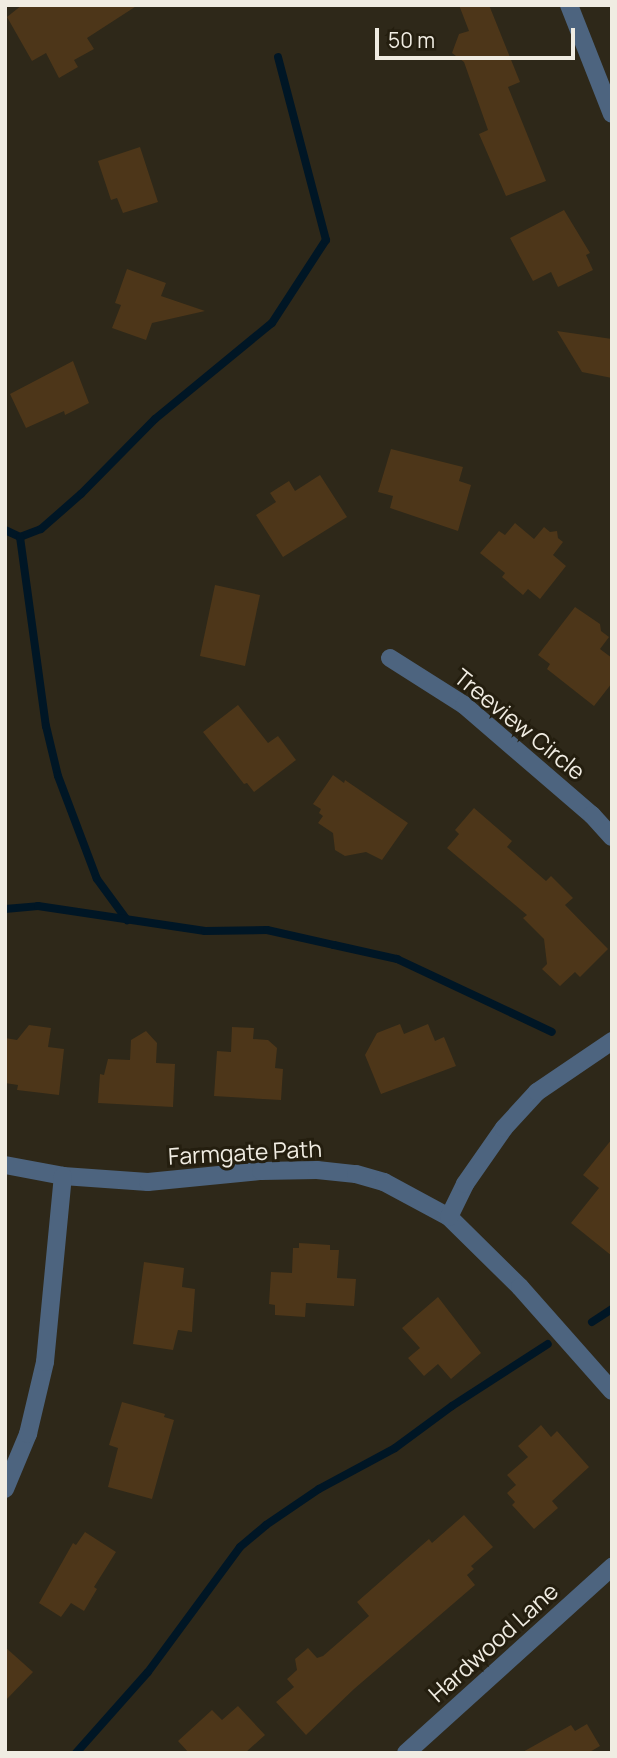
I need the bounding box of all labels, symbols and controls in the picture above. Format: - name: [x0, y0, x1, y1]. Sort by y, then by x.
- scale bar: [379, 14, 578, 58]
- text: 50 m: [388, 26, 435, 54]
- street label: Treeview Circle: [449, 663, 591, 785]
- street label: Farmgate Path: [167, 1134, 323, 1170]
- street label: Hardwood Lane: [423, 1577, 563, 1707]

